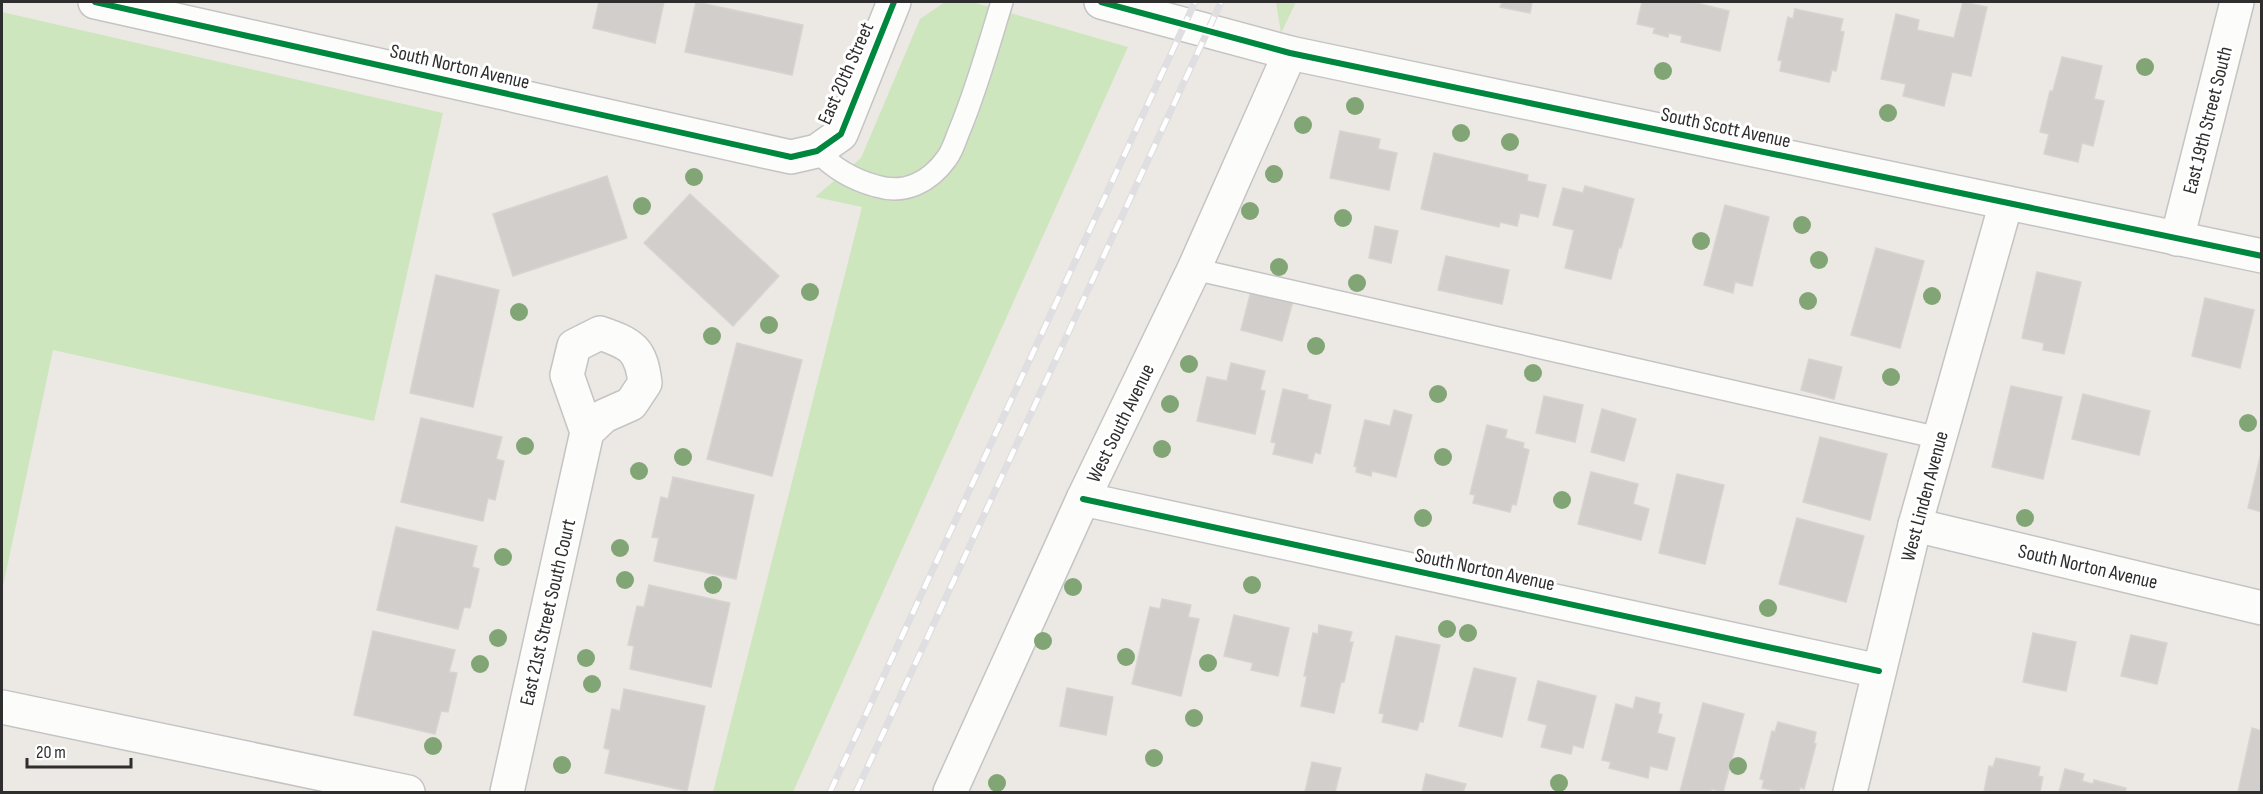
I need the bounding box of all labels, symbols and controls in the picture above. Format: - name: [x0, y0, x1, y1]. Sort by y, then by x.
- street label: East 20th Street: [813, 19, 879, 128]
- street label: South Norton Avenue: [388, 39, 532, 95]
- street label: East 19th Street South: [2178, 44, 2238, 197]
- street label: South Scott Avenue: [1659, 103, 1793, 153]
- street label: West South Avenue: [1082, 360, 1160, 487]
- street label: West Linden Avenue: [1896, 428, 1954, 564]
- street label: East 21st Street South Court: [515, 517, 581, 708]
- street label: South Norton Avenue: [2016, 539, 2160, 595]
- street label: South Norton Avenue: [1413, 543, 1557, 597]
- scale bar: [27, 731, 130, 769]
- text: 20 m: [36, 742, 66, 763]

